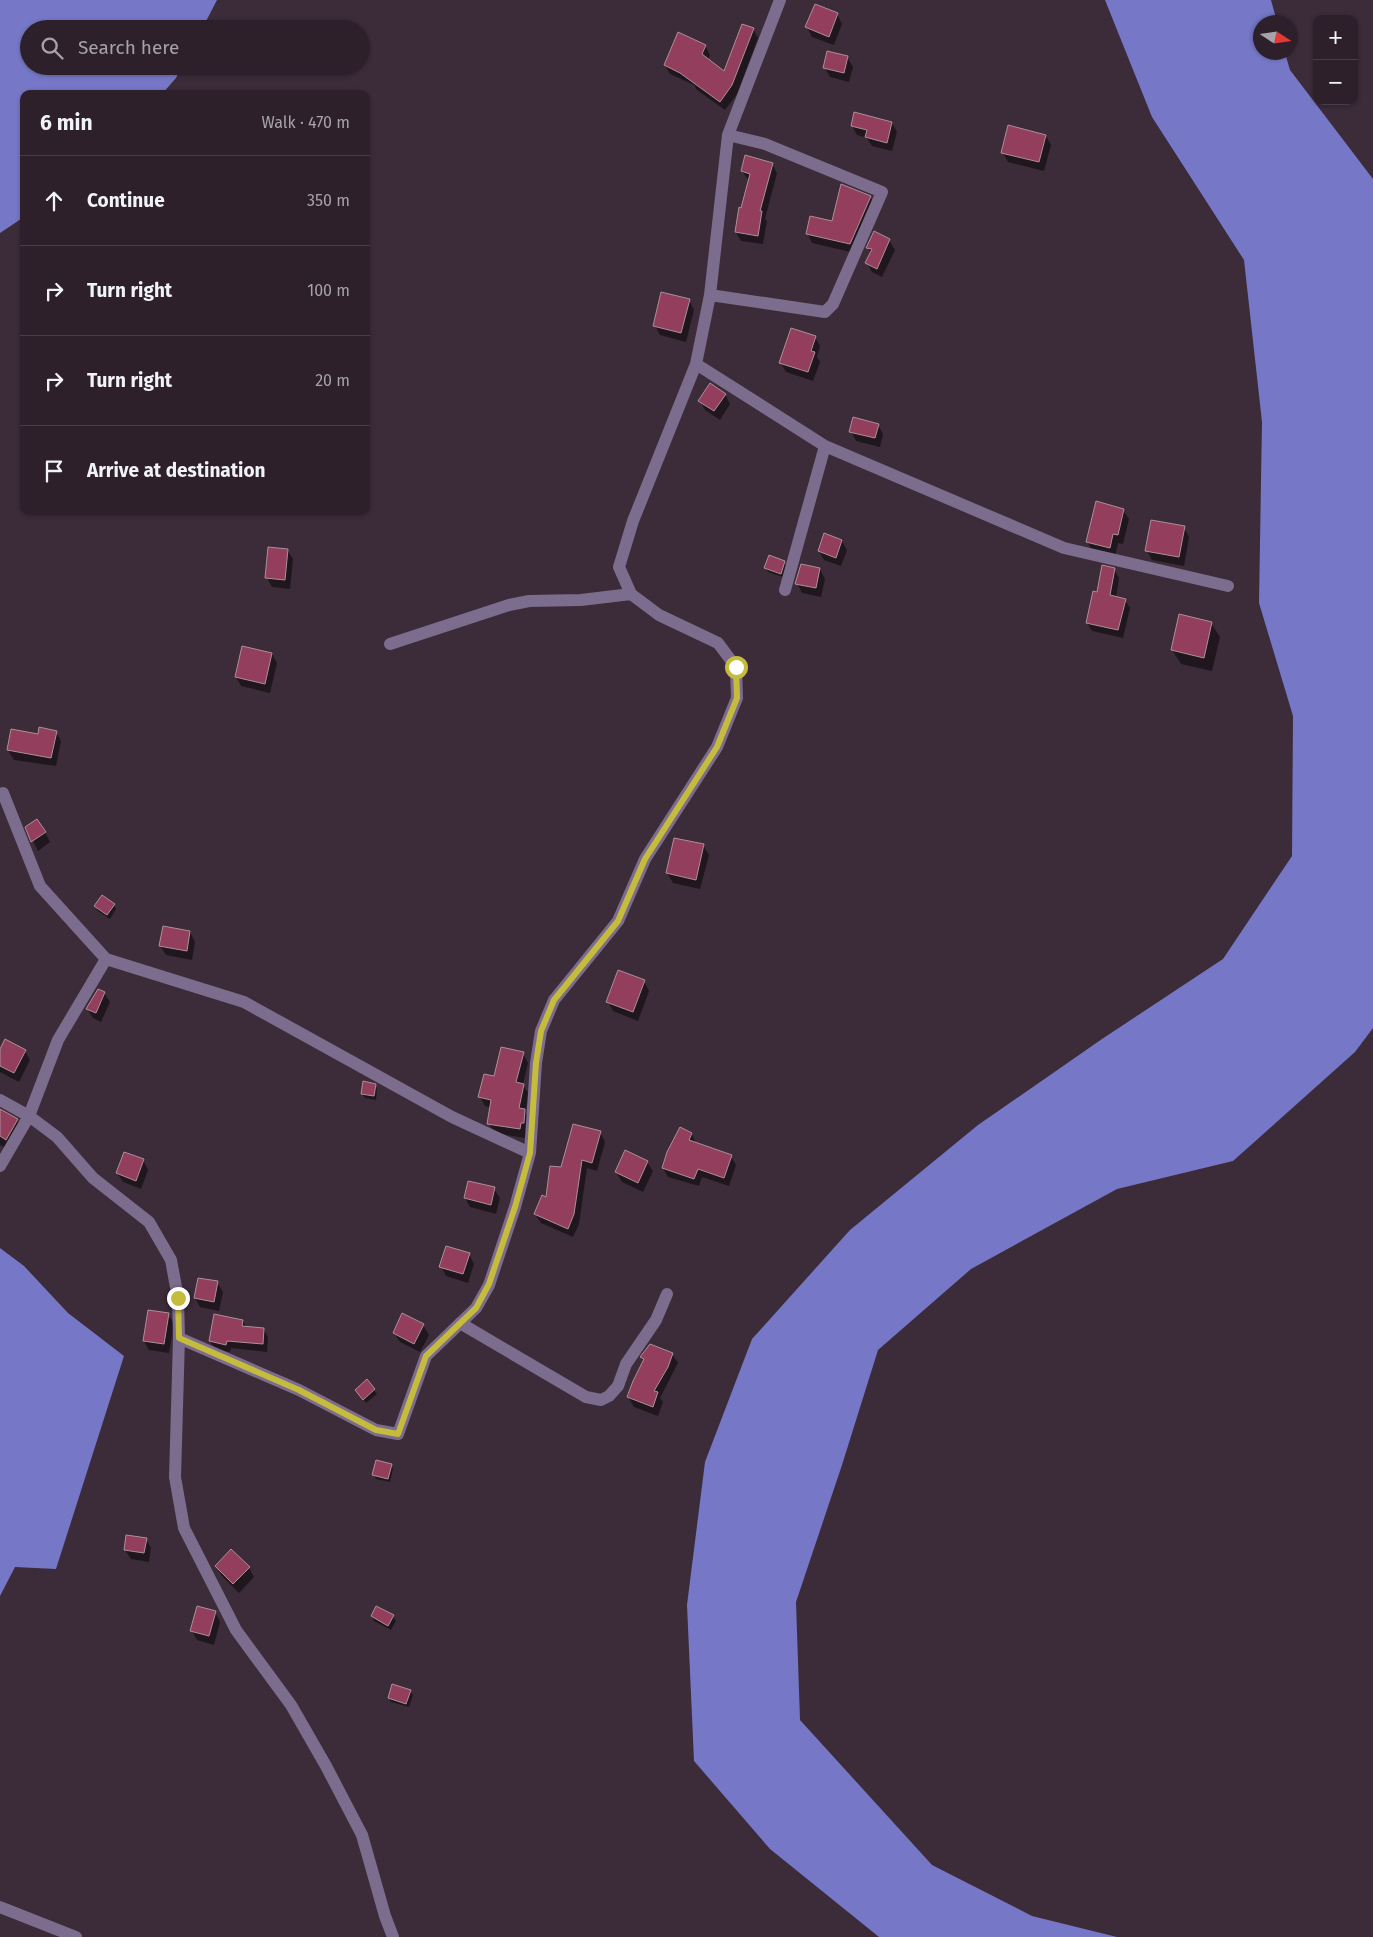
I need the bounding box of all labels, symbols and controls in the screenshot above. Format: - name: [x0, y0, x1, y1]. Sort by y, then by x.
- north arrow: [1253, 15, 1298, 60]
- map controls: [1313, 15, 1358, 105]
- button: +: [1313, 15, 1358, 60]
- search box: [20, 20, 370, 75]
- icon: search: [38, 34, 66, 62]
- text: Search here: [78, 36, 179, 59]
- button: −: [1313, 60, 1358, 105]
- text: 6 min: [40, 110, 93, 136]
- text: Walk · 470 m: [262, 113, 350, 132]
- icon: ahead: [40, 187, 68, 215]
- text: Continue: [87, 189, 165, 212]
- text: 350 m: [307, 191, 350, 210]
- icon: right: [40, 277, 68, 305]
- text: Turn right: [87, 279, 172, 302]
- text: 100 m: [307, 281, 350, 300]
- icon: right: [40, 367, 68, 395]
- text: Turn right: [87, 369, 172, 392]
- text: 20 m: [315, 371, 350, 390]
- icon: arrive: [40, 457, 68, 485]
- text: Arrive at destination: [87, 459, 266, 482]
- route start: [725, 656, 748, 679]
- route end: [167, 1287, 190, 1310]

